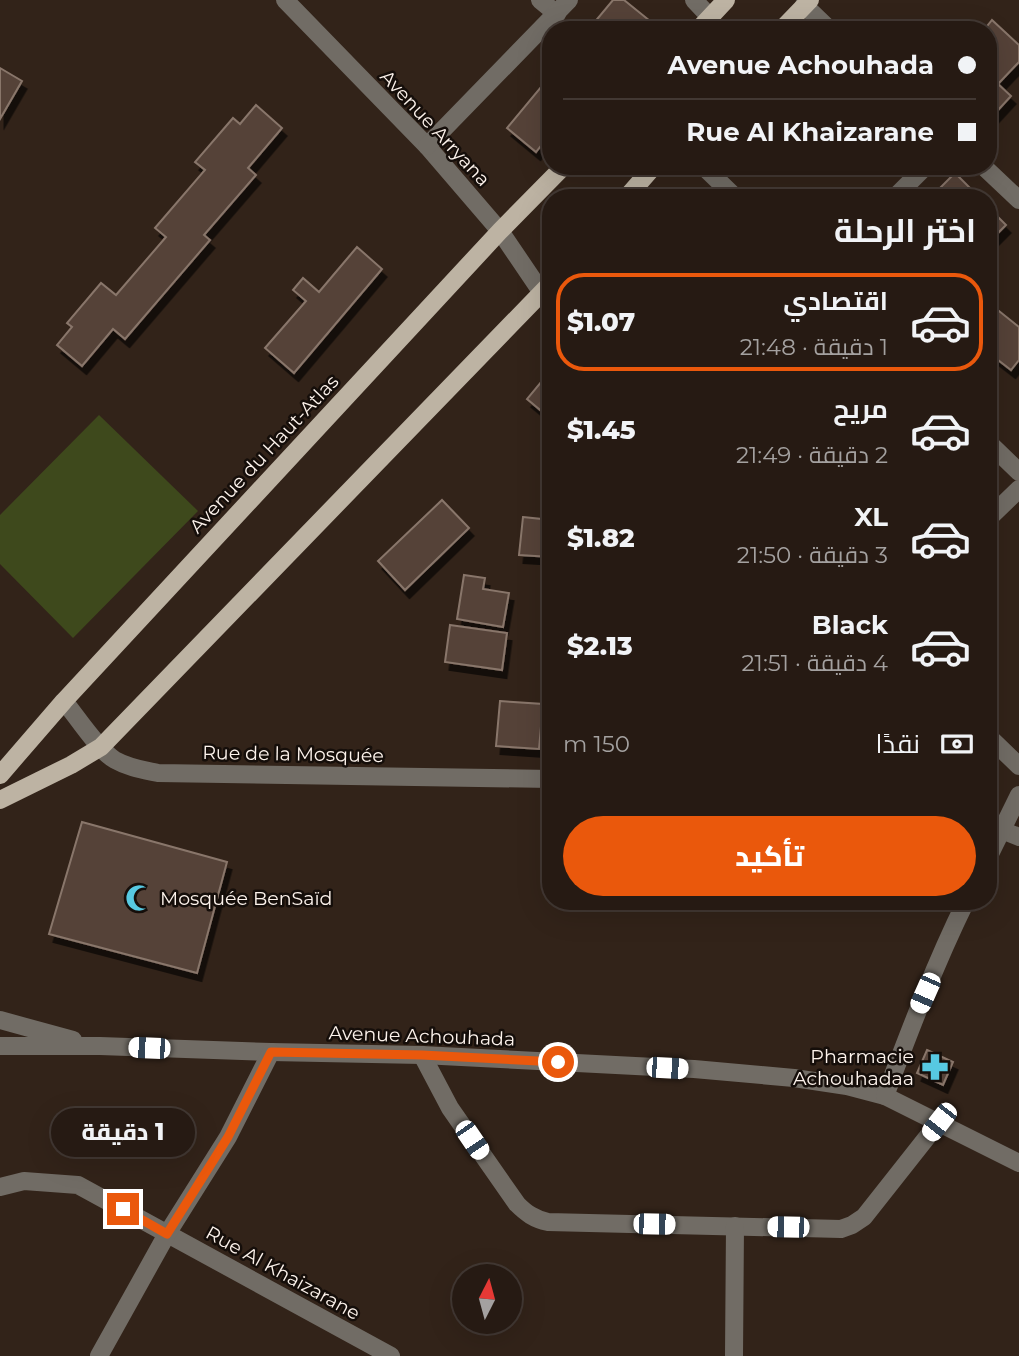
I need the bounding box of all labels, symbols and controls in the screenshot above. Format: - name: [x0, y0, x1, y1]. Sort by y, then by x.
- text: Avenue Achouhada: [667, 49, 934, 81]
- street label: Avenue Arryana: [375, 65, 495, 191]
- text: Rue Al Khaizarane: [686, 116, 934, 148]
- text: اختر الرحلة: [834, 211, 976, 250]
- text: اقتصادي: [783, 285, 888, 317]
- icon: car: [909, 291, 972, 354]
- text: $1.07: [567, 306, 635, 338]
- text: 1 دقيقة · 21:48: [740, 333, 888, 361]
- street label: Avenue du Haut-Atlas: [185, 370, 343, 538]
- text: مريح: [833, 393, 888, 425]
- icon: car: [909, 399, 972, 462]
- text: $1.45: [567, 414, 636, 446]
- text: 2 دقيقة · 21:49: [736, 441, 888, 469]
- text: XL: [854, 501, 888, 533]
- icon: car: [909, 507, 972, 570]
- text: $1.82: [567, 522, 635, 554]
- text: 3 دقيقة · 21:50: [737, 541, 888, 569]
- text: Black: [812, 609, 888, 641]
- icon: car: [909, 615, 972, 678]
- text: $2.13: [567, 630, 633, 662]
- text: 4 دقيقة · 21:51: [742, 649, 888, 677]
- icon: cash: [938, 725, 976, 763]
- text: نقدًا: [876, 728, 920, 760]
- text: 150 m: [563, 730, 630, 758]
- street label: Rue de la Mosquée: [202, 741, 384, 767]
- button: تأكيد: [563, 816, 976, 896]
- mosque icon: Mosquée BenSaïd: [124, 883, 154, 913]
- place label: Mosquée BenSaïd: [160, 887, 332, 910]
- car: [907, 970, 944, 1016]
- street label: Avenue Achouhada: [328, 1021, 516, 1051]
- car: [128, 1037, 171, 1059]
- place label: Pharmacie Achouhadaa: [793, 1045, 914, 1090]
- route start: [542, 1046, 574, 1078]
- pharmacy icon: Pharmacie Achouhadaa: [920, 1052, 950, 1082]
- car: [646, 1056, 689, 1080]
- car: [918, 1099, 961, 1145]
- callout: 1 دقيقة: [51, 1108, 195, 1156]
- car: [452, 1117, 493, 1163]
- text: 1 دقيقة: [82, 1118, 164, 1146]
- route end: [107, 1193, 139, 1225]
- car: [633, 1213, 676, 1235]
- car: [767, 1216, 810, 1238]
- street label: Rue Al Khaizarane: [202, 1221, 364, 1325]
- north arrow: [452, 1264, 522, 1334]
- map controls: [452, 1264, 522, 1334]

